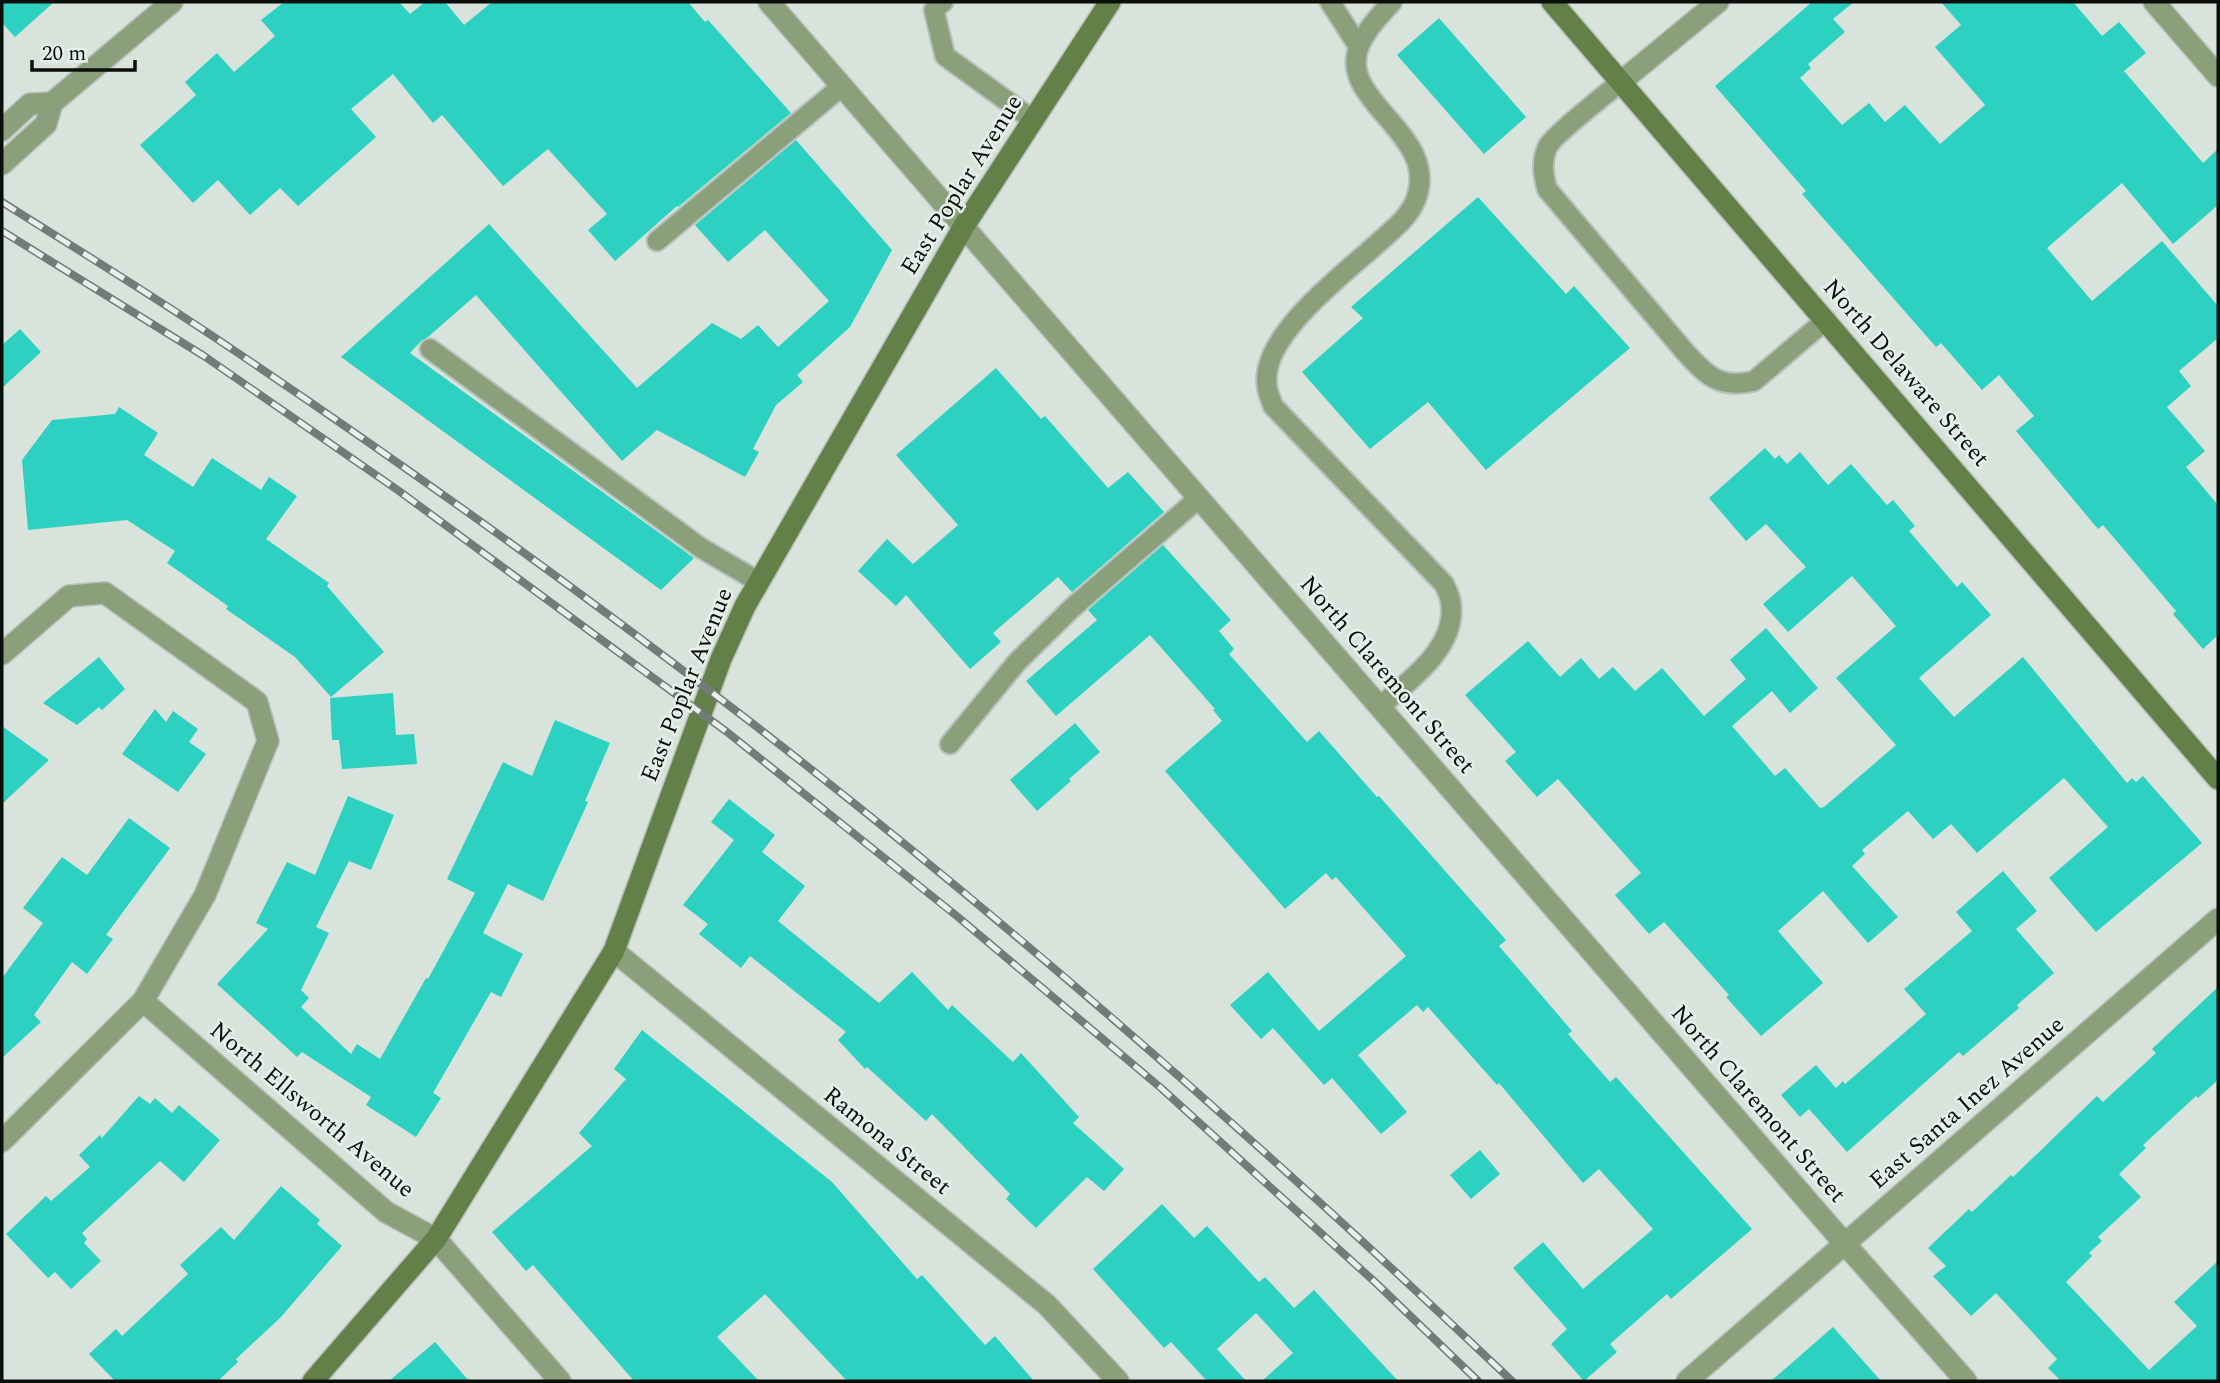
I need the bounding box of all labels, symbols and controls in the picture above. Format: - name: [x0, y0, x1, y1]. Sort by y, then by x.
- scale bar: [32, 28, 135, 72]
- text: 20 m: [42, 38, 86, 70]
- street label: East Poplar Avenue: [892, 88, 1032, 282]
- street label: North Delaware Street: [1814, 271, 1998, 475]
- street label: North Claremont Street: [1291, 568, 1483, 782]
- street label: East Poplar Avenue: [632, 582, 742, 788]
- street label: North Claremont Street: [1662, 997, 1854, 1211]
- street label: East Santa Inez Avenue: [1861, 1008, 2073, 1198]
- street label: North Ellsworth Avenue: [201, 1013, 423, 1207]
- street label: Ramona Street: [815, 1078, 959, 1204]

